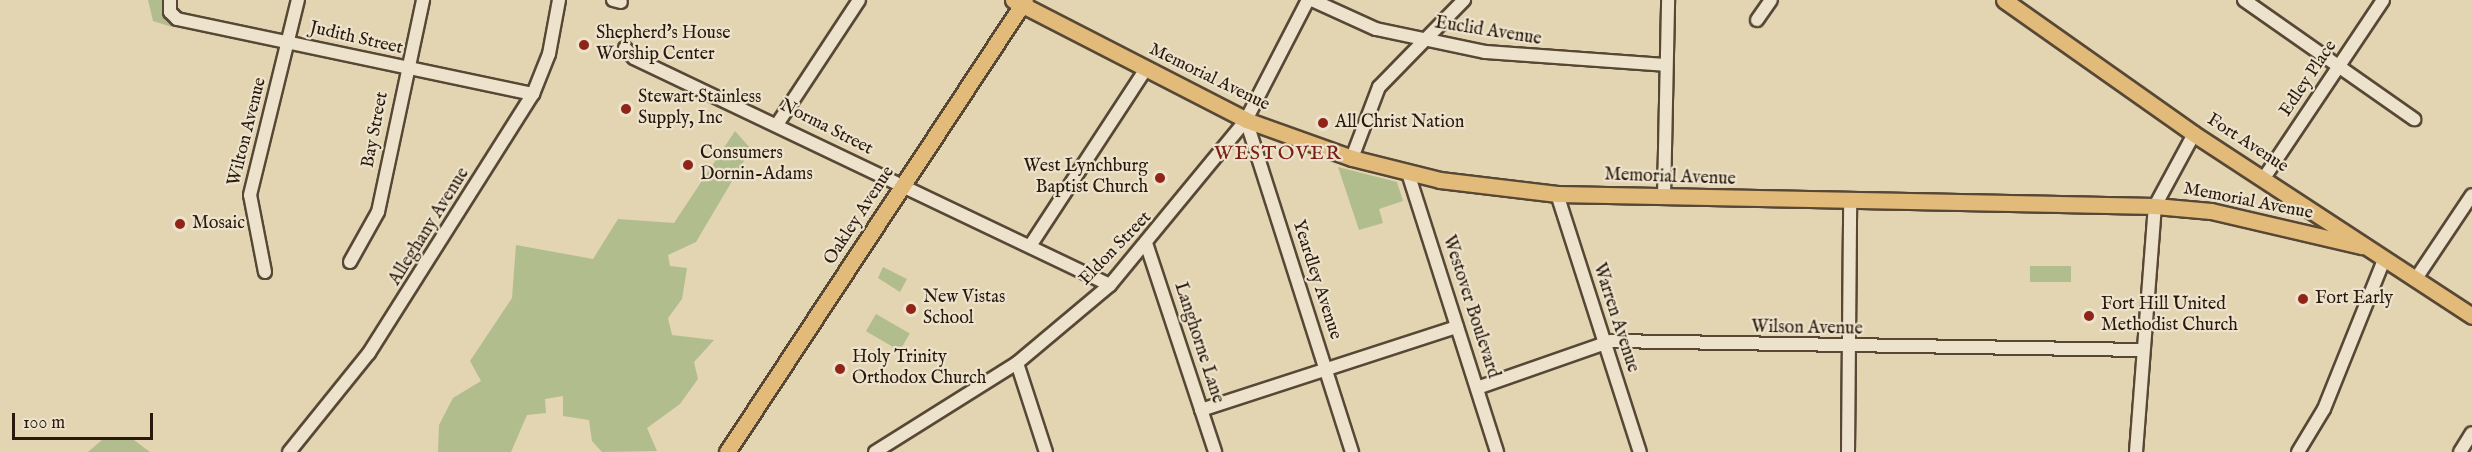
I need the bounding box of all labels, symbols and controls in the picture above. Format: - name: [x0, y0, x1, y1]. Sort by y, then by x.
- street label: Euclid Avenue: [1433, 13, 1543, 51]
- street label: Judith Street: [307, 18, 405, 60]
- place label: Shepherd's House Worship Center: [596, 24, 730, 66]
- street label: Edley Place: [2276, 37, 2342, 121]
- marker: Shepherd's House Worship Center: [577, 38, 591, 52]
- street label: Memorial Avenue: [1145, 39, 1273, 117]
- street label: Wilton Avenue: [224, 75, 272, 189]
- place label: Stewart Stainless Supply, Inc: [638, 88, 761, 130]
- street label: Bay Street: [358, 90, 394, 170]
- street label: Norma Street: [776, 95, 876, 161]
- marker: Stewart Stainless Supply, Inc: [619, 102, 633, 116]
- street label: Fort Avenue: [2202, 110, 2292, 178]
- place label: All Christ Nation: [1335, 112, 1464, 134]
- marker: All Christ Nation: [1316, 116, 1330, 130]
- district label: WESTOVER: [1214, 141, 1342, 165]
- place label: Consumers Dornin-Adams: [700, 144, 813, 186]
- place label: West Lynchburg Baptist Church: [1024, 157, 1148, 200]
- marker: Consumers Dornin-Adams: [681, 158, 695, 172]
- street label: Oakley Avenue: [820, 163, 900, 269]
- street label: Alleghany Avenue: [385, 164, 475, 290]
- street label: Memorial Avenue: [1604, 165, 1736, 191]
- marker: West Lynchburg Baptist Church: [1153, 171, 1167, 185]
- street label: Memorial Avenue: [2181, 179, 2315, 225]
- street label: Eldon Street: [1075, 207, 1157, 291]
- place label: Mosaic: [192, 213, 245, 235]
- marker: Mosaic: [173, 217, 187, 231]
- street label: Yeardley Avenue: [1287, 218, 1345, 342]
- street label: Westover Boulevard: [1437, 233, 1503, 381]
- street label: Warren Avenue: [1587, 261, 1643, 375]
- street label: Langhorne Lane: [1168, 280, 1228, 406]
- place label: New Vistas School: [923, 288, 1005, 330]
- place label: Fort Early: [2315, 288, 2393, 310]
- marker: Fort Early: [2296, 292, 2310, 306]
- place label: Fort Hill United Methodist Church: [2101, 295, 2238, 338]
- marker: New Vistas School: [904, 302, 918, 316]
- marker: Fort Hill United Methodist Church: [2082, 309, 2096, 323]
- street label: Wilson Avenue: [1751, 317, 1863, 341]
- place label: Holy Trinity Orthodox Church: [852, 348, 986, 391]
- marker: Holy Trinity Orthodox Church: [833, 362, 847, 376]
- scale bar: [15, 401, 156, 439]
- text: 100 m: [23, 412, 65, 435]

